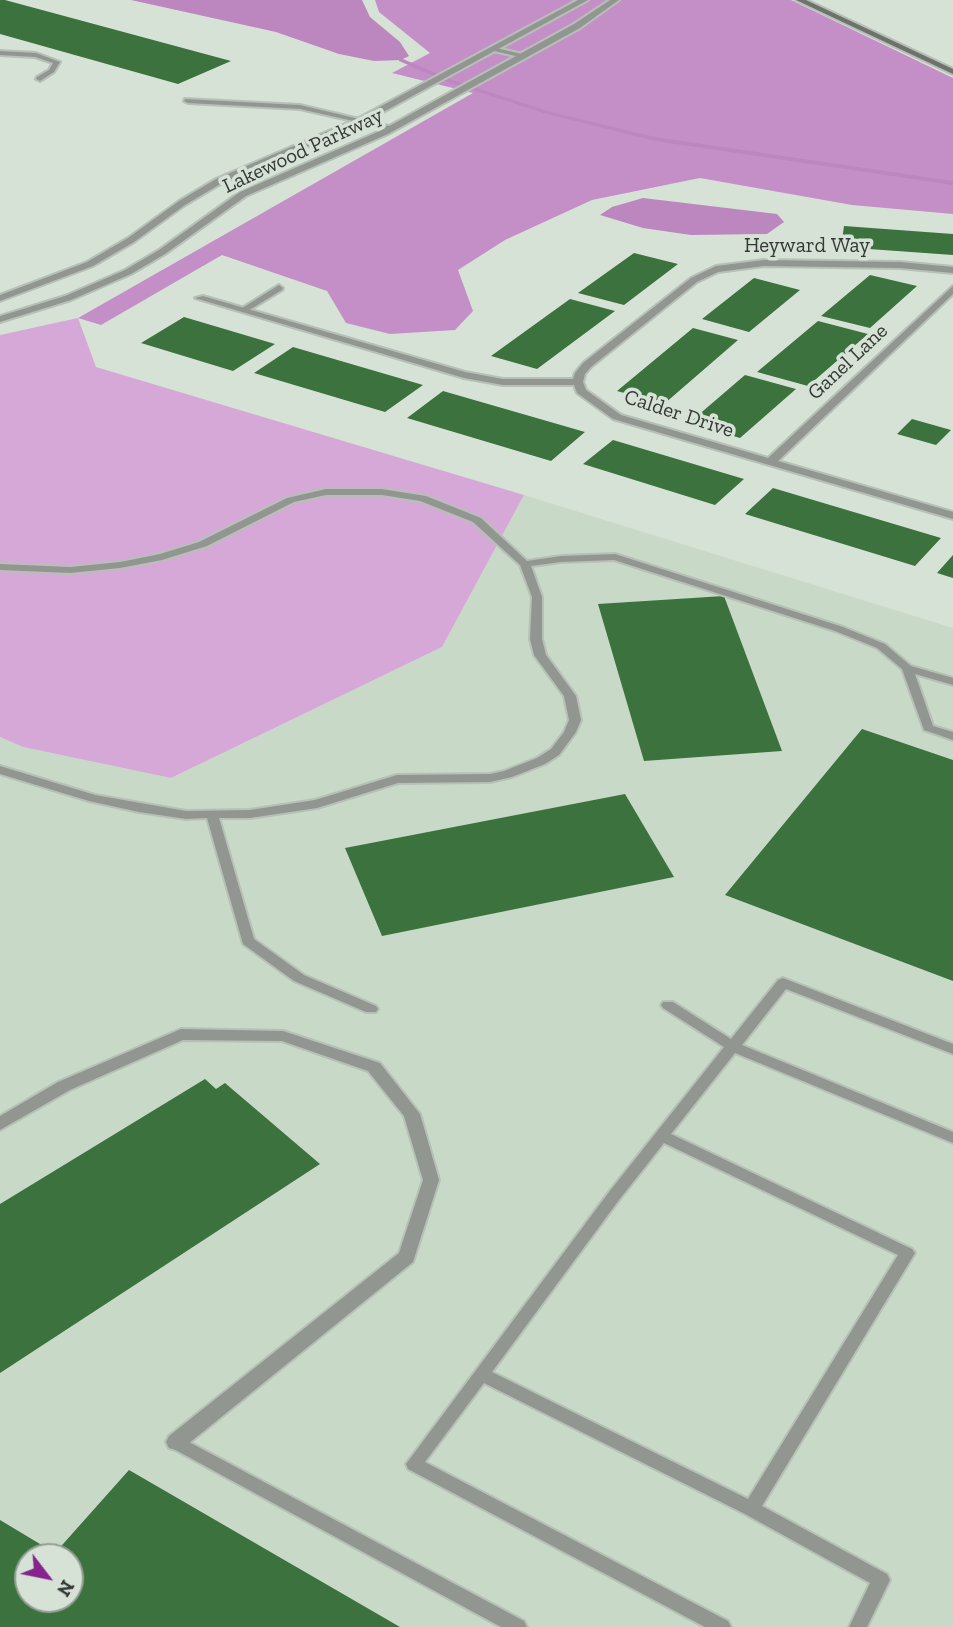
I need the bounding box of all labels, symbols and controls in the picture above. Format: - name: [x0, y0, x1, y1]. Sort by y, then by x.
- street label: Lakewood Parkway: [219, 103, 387, 199]
- street label: Heyward Way: [744, 233, 870, 259]
- street label: Ganel Lane: [803, 319, 893, 405]
- street label: Calder Drive: [621, 384, 737, 444]
- north arrow: [14, 1543, 84, 1613]
- text: N: [52, 1576, 79, 1601]

